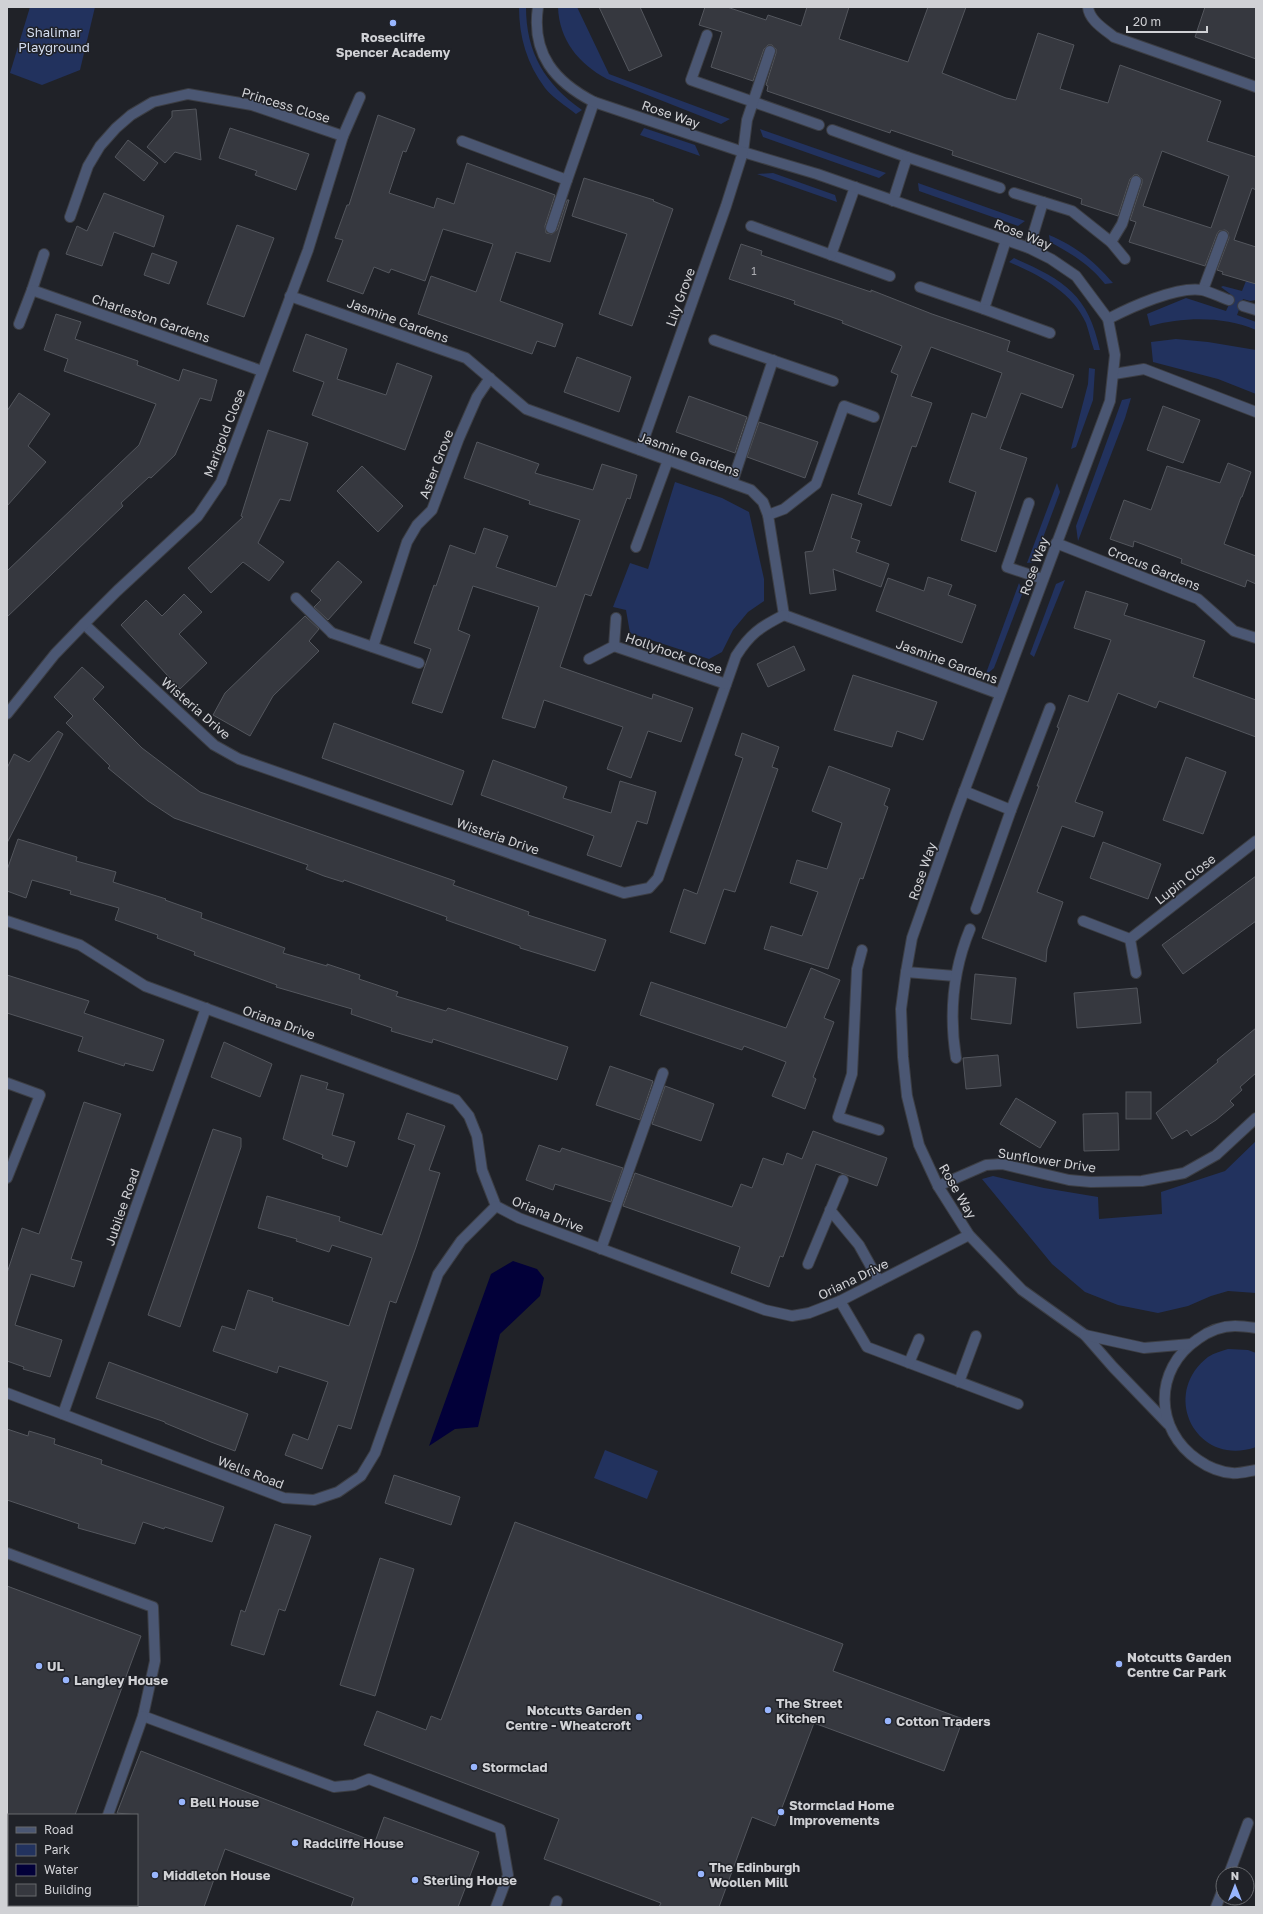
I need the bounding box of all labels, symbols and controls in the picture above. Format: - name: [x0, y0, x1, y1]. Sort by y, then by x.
- scale bar: [1127, 8, 1207, 34]
- text: 20 m: [1133, 14, 1161, 29]
- marker: Rosecliffe Spencer Academy: [388, 18, 398, 28]
- park label: Shalimar Playground: [18, 24, 90, 55]
- place label: Rosecliffe Spencer Academy: [336, 29, 450, 60]
- street label: Princess Close: [240, 84, 332, 126]
- street label: Rose Way: [640, 97, 703, 132]
- street label: Rose Way: [992, 215, 1055, 253]
- house number: 1: [751, 264, 757, 277]
- street label: Lily Grove: [662, 265, 698, 329]
- street label: Charleston Gardens: [90, 290, 212, 346]
- street label: Jasmine Gardens: [345, 294, 451, 346]
- street label: Marigold Close: [200, 387, 248, 479]
- street label: Aster Grove: [415, 427, 457, 501]
- street label: Jasmine Gardens: [636, 428, 742, 480]
- street label: Rose Way: [1016, 534, 1052, 597]
- street label: Crocus Gardens: [1105, 542, 1203, 594]
- street label: Hollyhock Close: [623, 629, 725, 677]
- street label: Jasmine Gardens: [894, 635, 1000, 687]
- street label: Wisteria Drive: [158, 673, 234, 743]
- street label: Wisteria Drive: [454, 814, 542, 858]
- street label: Rose Way: [905, 839, 940, 902]
- street label: Lupin Close: [1151, 850, 1219, 908]
- street label: Oriana Drive: [240, 1001, 318, 1043]
- street label: Sunflower Drive: [997, 1144, 1097, 1176]
- street label: Rose Way: [936, 1161, 980, 1222]
- street label: Jubilee Road: [101, 1166, 143, 1248]
- street label: Oriana Drive: [510, 1192, 586, 1236]
- street label: Oriana Drive: [815, 1255, 891, 1303]
- street label: Wells Road: [216, 1452, 286, 1492]
- place label: Notcutts Garden Centre Car Park: [1127, 1649, 1231, 1680]
- place label: UL: [47, 1658, 64, 1674]
- marker: Notcutts Garden Centre Car Park: [1114, 1659, 1124, 1669]
- marker: UL: [34, 1661, 44, 1671]
- place label: Langley House: [74, 1672, 168, 1688]
- marker: Langley House: [61, 1675, 71, 1685]
- place label: The Street Kitchen: [776, 1695, 842, 1726]
- place label: Notcutts Garden Centre - Wheatcroft: [505, 1702, 631, 1733]
- marker: The Street Kitchen: [763, 1705, 773, 1715]
- marker: Notcutts Garden Centre - Wheatcroft: [634, 1712, 644, 1722]
- place label: Cotton Traders: [896, 1713, 991, 1729]
- marker: Cotton Traders: [883, 1716, 893, 1726]
- place label: Stormclad: [482, 1759, 547, 1775]
- marker: Stormclad: [469, 1762, 479, 1772]
- place label: Bell House: [190, 1794, 259, 1810]
- marker: Bell House: [177, 1797, 187, 1807]
- place label: Stormclad Home Improvements: [789, 1797, 895, 1828]
- marker: Stormclad Home Improvements: [776, 1807, 786, 1817]
- legend: [8, 1814, 138, 1906]
- text: Road: [44, 1822, 73, 1837]
- place label: Radcliffe House: [303, 1835, 404, 1851]
- marker: Radcliffe House: [290, 1838, 300, 1848]
- text: Park: [44, 1842, 70, 1857]
- place label: The Edinburgh Woollen Mill: [709, 1859, 800, 1890]
- text: Water: [44, 1862, 78, 1877]
- north arrow: [1215, 1866, 1255, 1906]
- place label: Middleton House: [163, 1867, 271, 1883]
- marker: The Edinburgh Woollen Mill: [696, 1869, 706, 1879]
- text: N: [1231, 1869, 1239, 1882]
- marker: Middleton House: [150, 1870, 160, 1880]
- place label: Sterling House: [423, 1872, 517, 1888]
- marker: Sterling House: [410, 1875, 420, 1885]
- text: Building: [44, 1882, 92, 1897]

